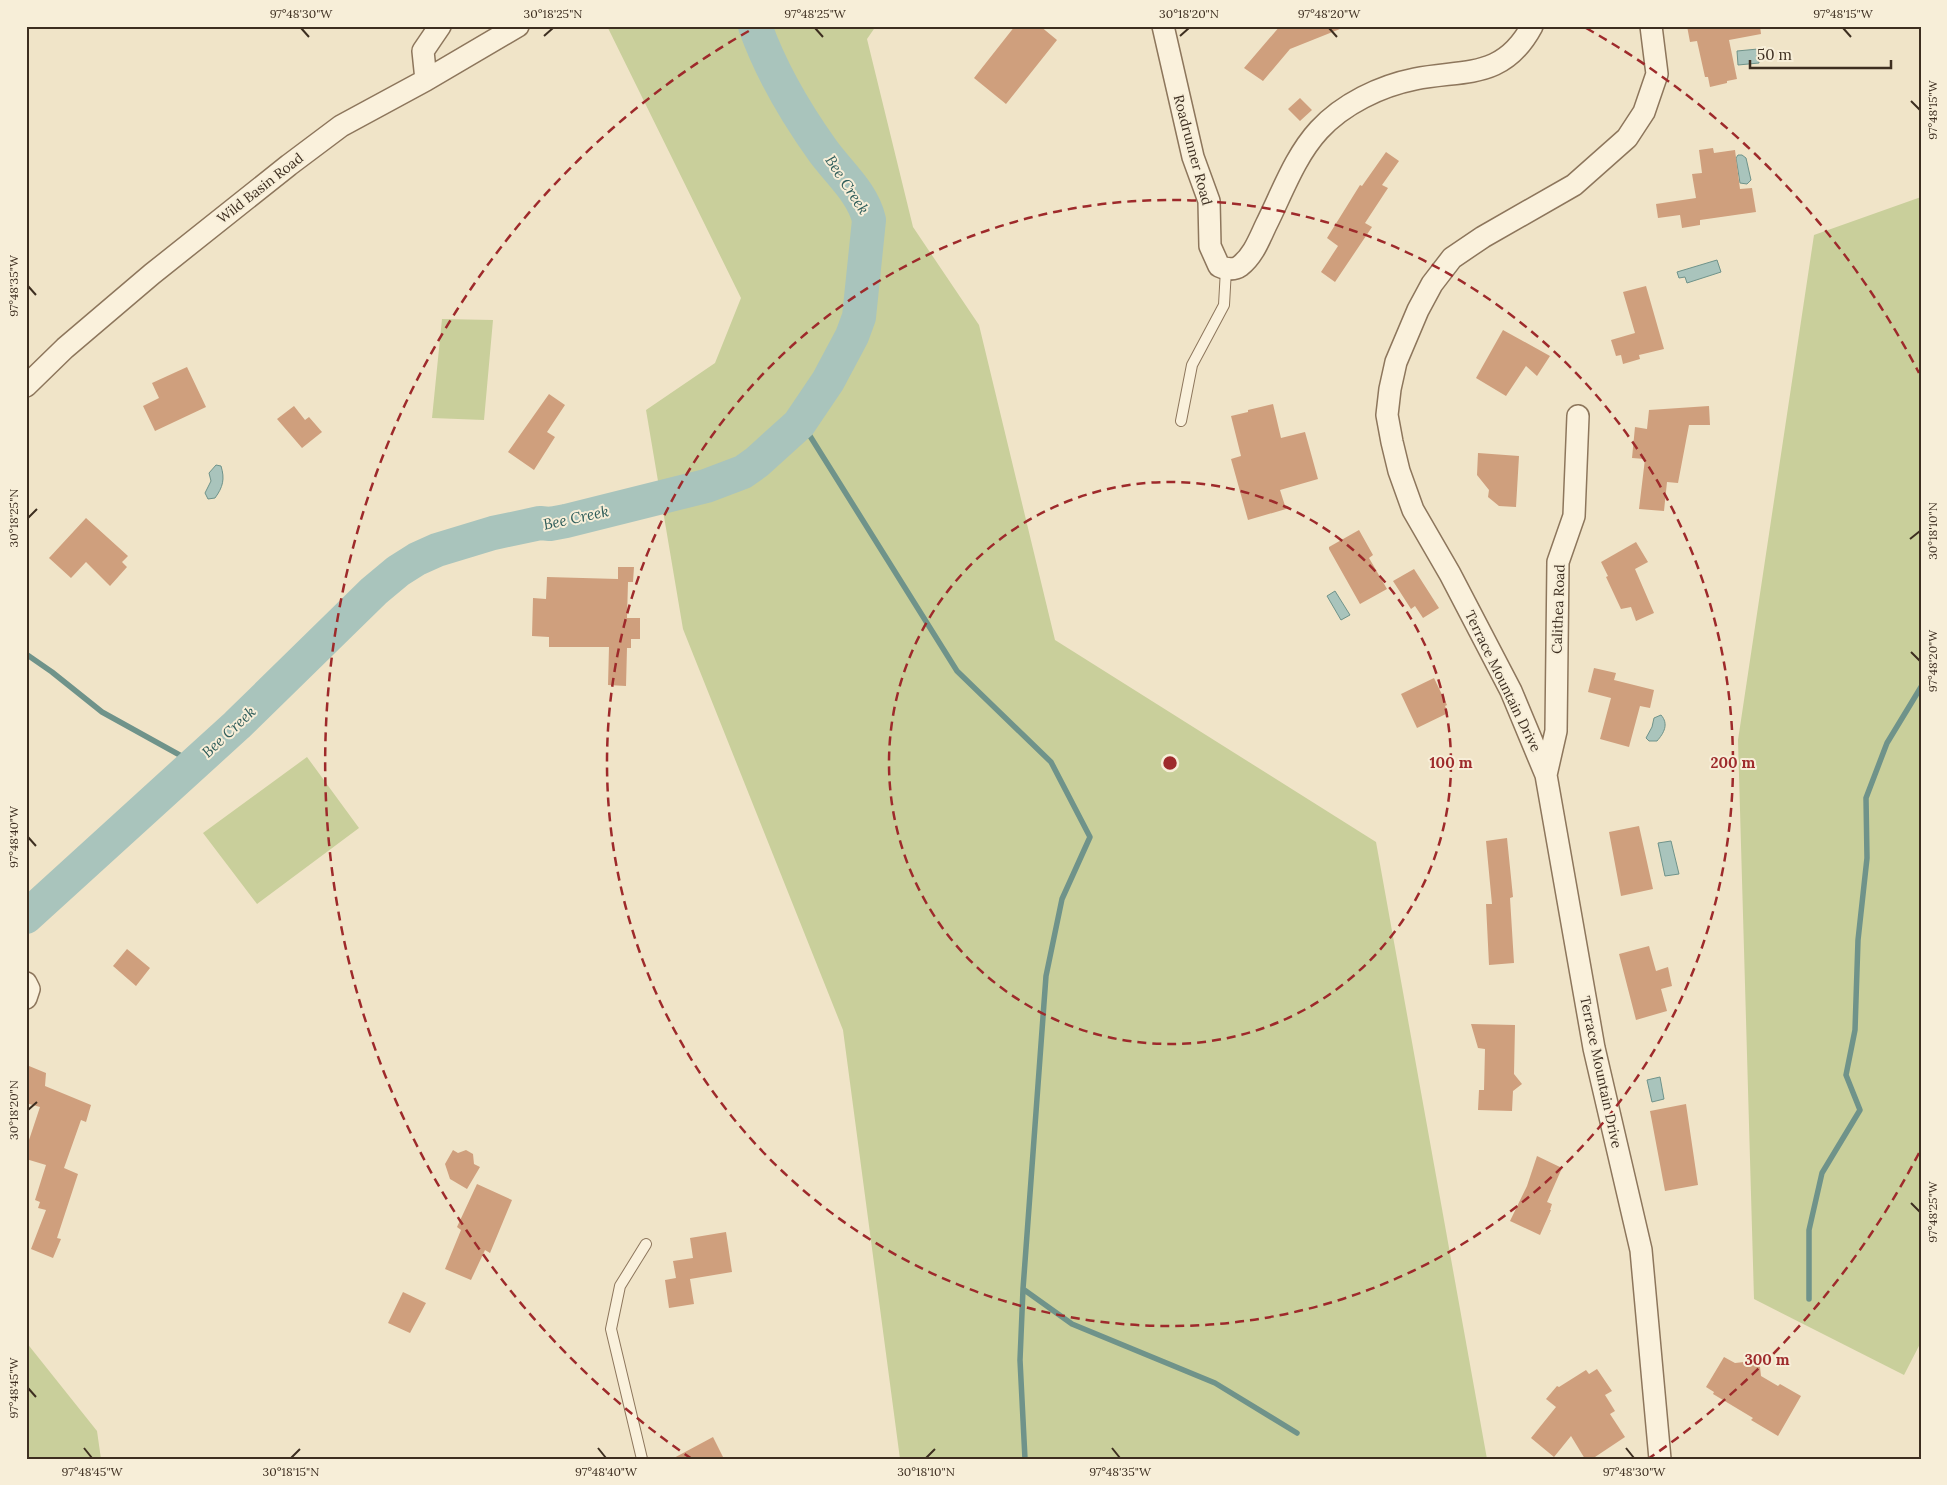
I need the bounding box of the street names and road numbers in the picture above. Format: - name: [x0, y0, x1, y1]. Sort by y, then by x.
- street label: Roadrunner Road: [1170, 93, 1216, 207]
- street label: Wild Basin Road: [213, 149, 307, 227]
- street label: Calithea Road: [1547, 564, 1569, 654]
- street label: Terrace Mountain Drive: [1461, 607, 1545, 755]
- street label: Terrace Mountain Drive: [1576, 994, 1626, 1150]

